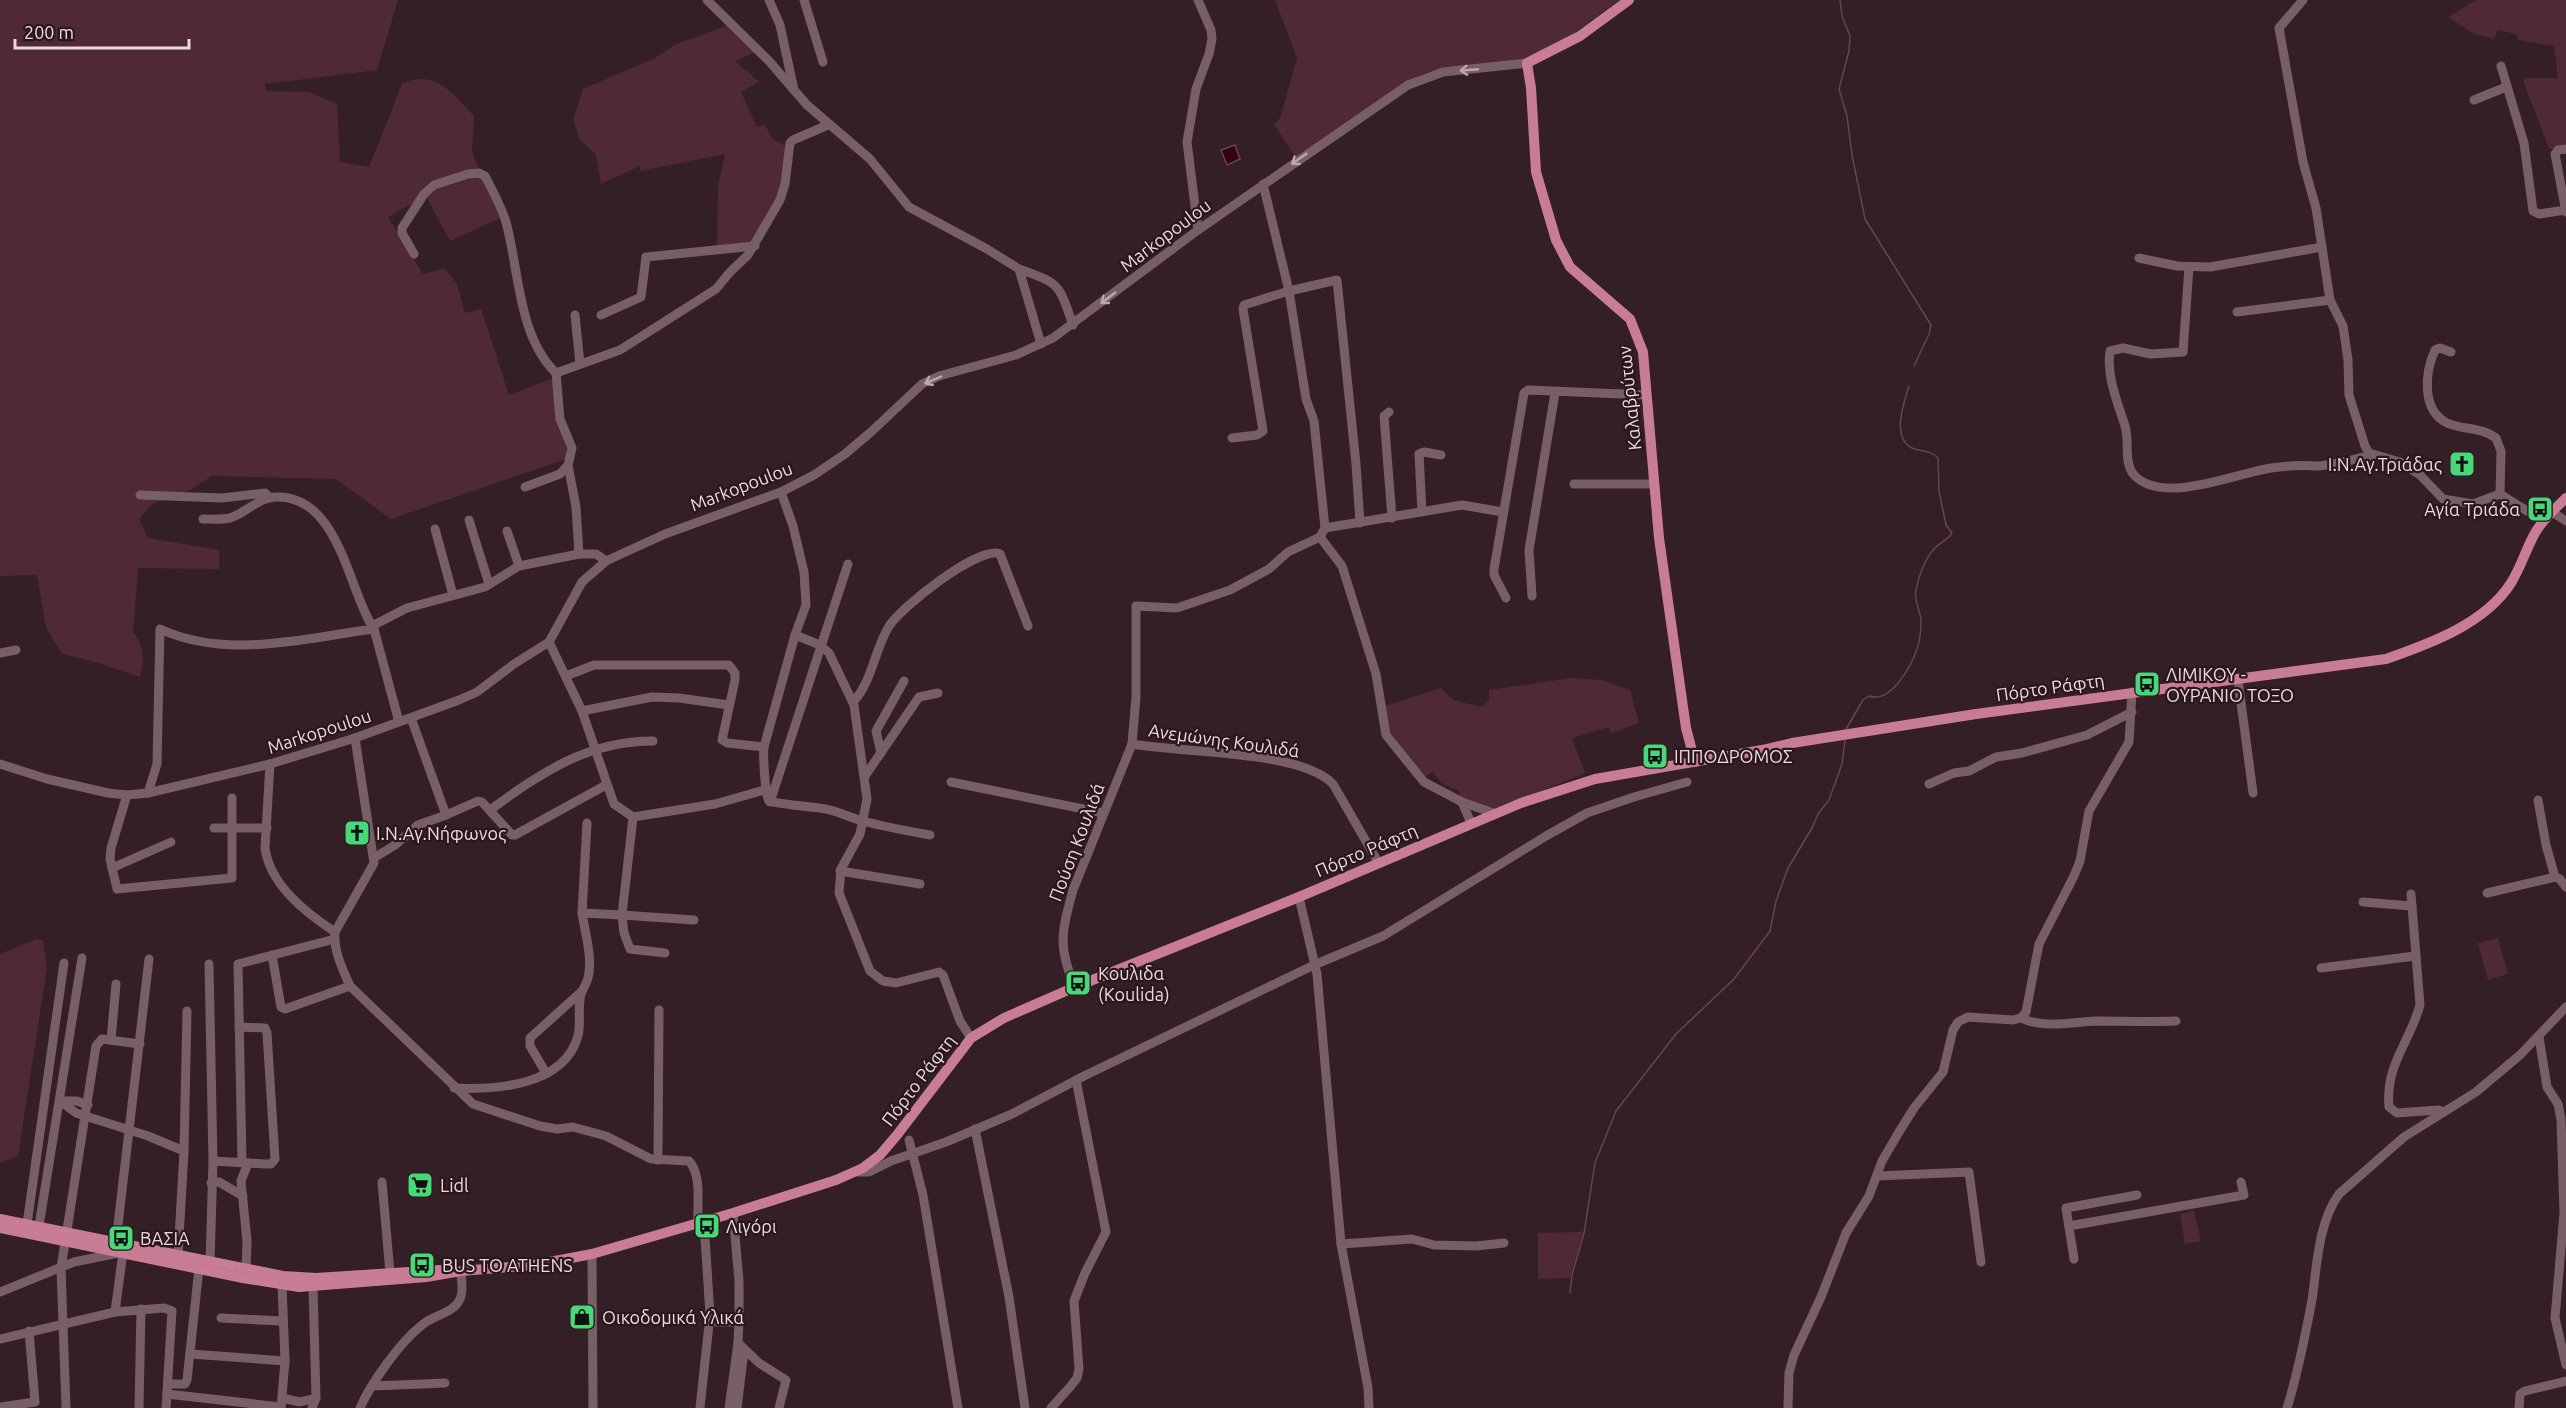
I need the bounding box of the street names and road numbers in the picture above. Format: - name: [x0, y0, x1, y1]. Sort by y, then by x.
- street label: Markopoulou: [1116, 195, 1214, 275]
- street label: Καλαβρύτων: [1614, 344, 1644, 451]
- street label: Markopoulou: [687, 457, 795, 515]
- street label: Πόρτο Ράφτη: [1995, 669, 2105, 705]
- street label: Markopoulou: [265, 705, 373, 757]
- street label: Ανεμώνης Κουλιδά: [1147, 720, 1301, 762]
- street label: Πούση Κουλιδά: [1044, 780, 1108, 904]
- street label: Πόρτο Ράφτη: [1312, 819, 1420, 881]
- street label: Πόρτο Ράφτη: [877, 1030, 959, 1130]

